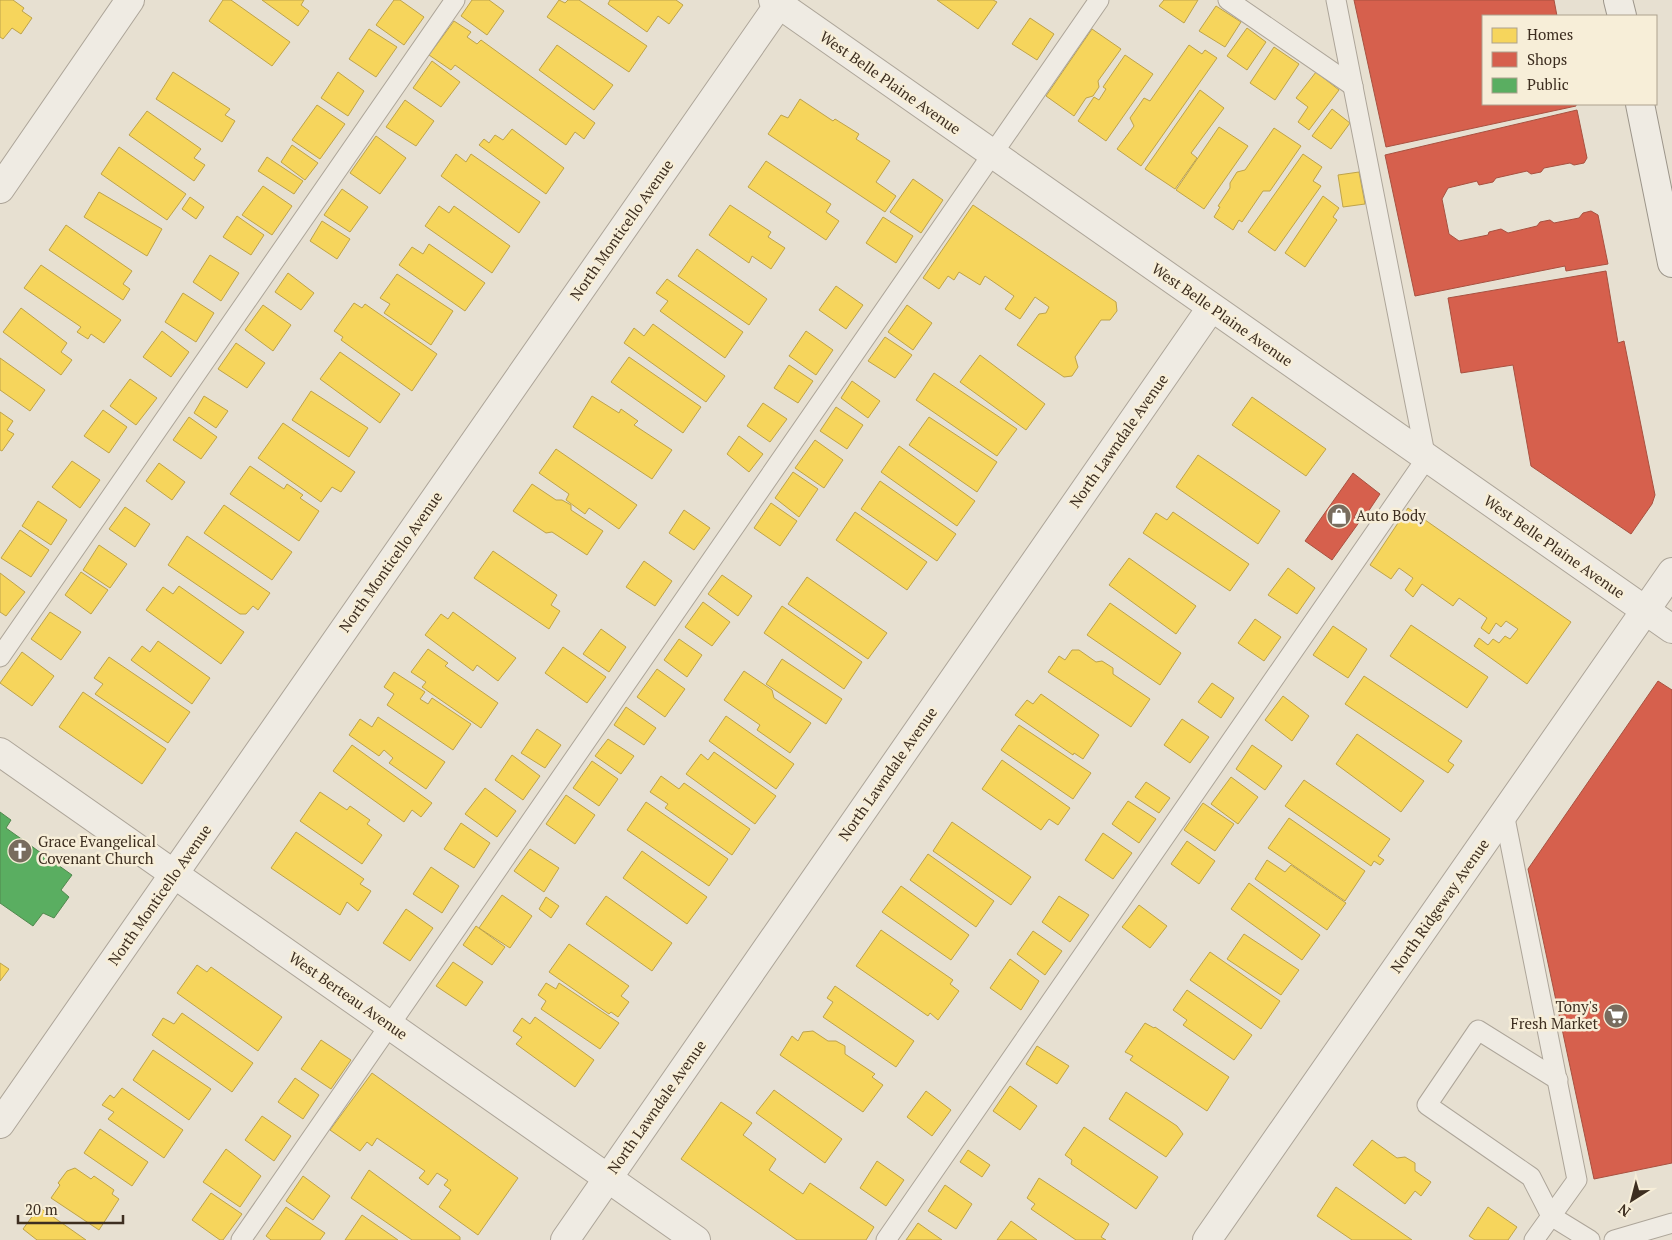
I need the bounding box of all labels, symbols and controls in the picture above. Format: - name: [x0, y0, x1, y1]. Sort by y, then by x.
- legend: [1482, 15, 1657, 105]
- text: Homes: [1527, 24, 1573, 44]
- street label: West Belle Plaine Avenue: [816, 26, 965, 138]
- text: Shops: [1527, 49, 1567, 69]
- text: Public: [1527, 74, 1569, 94]
- street label: North Monticello Avenue: [565, 155, 677, 304]
- street label: West Belle Plaine Avenue: [1148, 258, 1297, 370]
- street label: North Lawndale Avenue: [1064, 370, 1172, 511]
- street label: North Monticello Avenue: [334, 487, 446, 636]
- street label: West Belle Plaine Avenue: [1480, 490, 1629, 602]
- shop icon: Auto Body: [1326, 503, 1352, 529]
- place label: Auto Body: [1356, 505, 1426, 525]
- street label: North Lawndale Avenue: [833, 703, 941, 844]
- street label: North Monticello Avenue: [103, 820, 215, 969]
- place label: Grace Evangelical Covenant Church: [38, 831, 156, 868]
- street label: North Ridgeway Avenue: [1385, 834, 1493, 976]
- church icon: Grace Evangelical Covenant Church: [7, 838, 33, 864]
- street label: West Berteau Avenue: [285, 947, 412, 1044]
- place label: Tony's Fresh Market: [1511, 996, 1598, 1033]
- supermarket icon: Tony's Fresh Market: [1603, 1003, 1629, 1029]
- street label: North Lawndale Avenue: [602, 1036, 710, 1177]
- north arrow: [1607, 1175, 1657, 1225]
- scale bar: [18, 1192, 122, 1224]
- text: 20 m: [25, 1199, 58, 1219]
- text: N: [1614, 1200, 1634, 1222]

